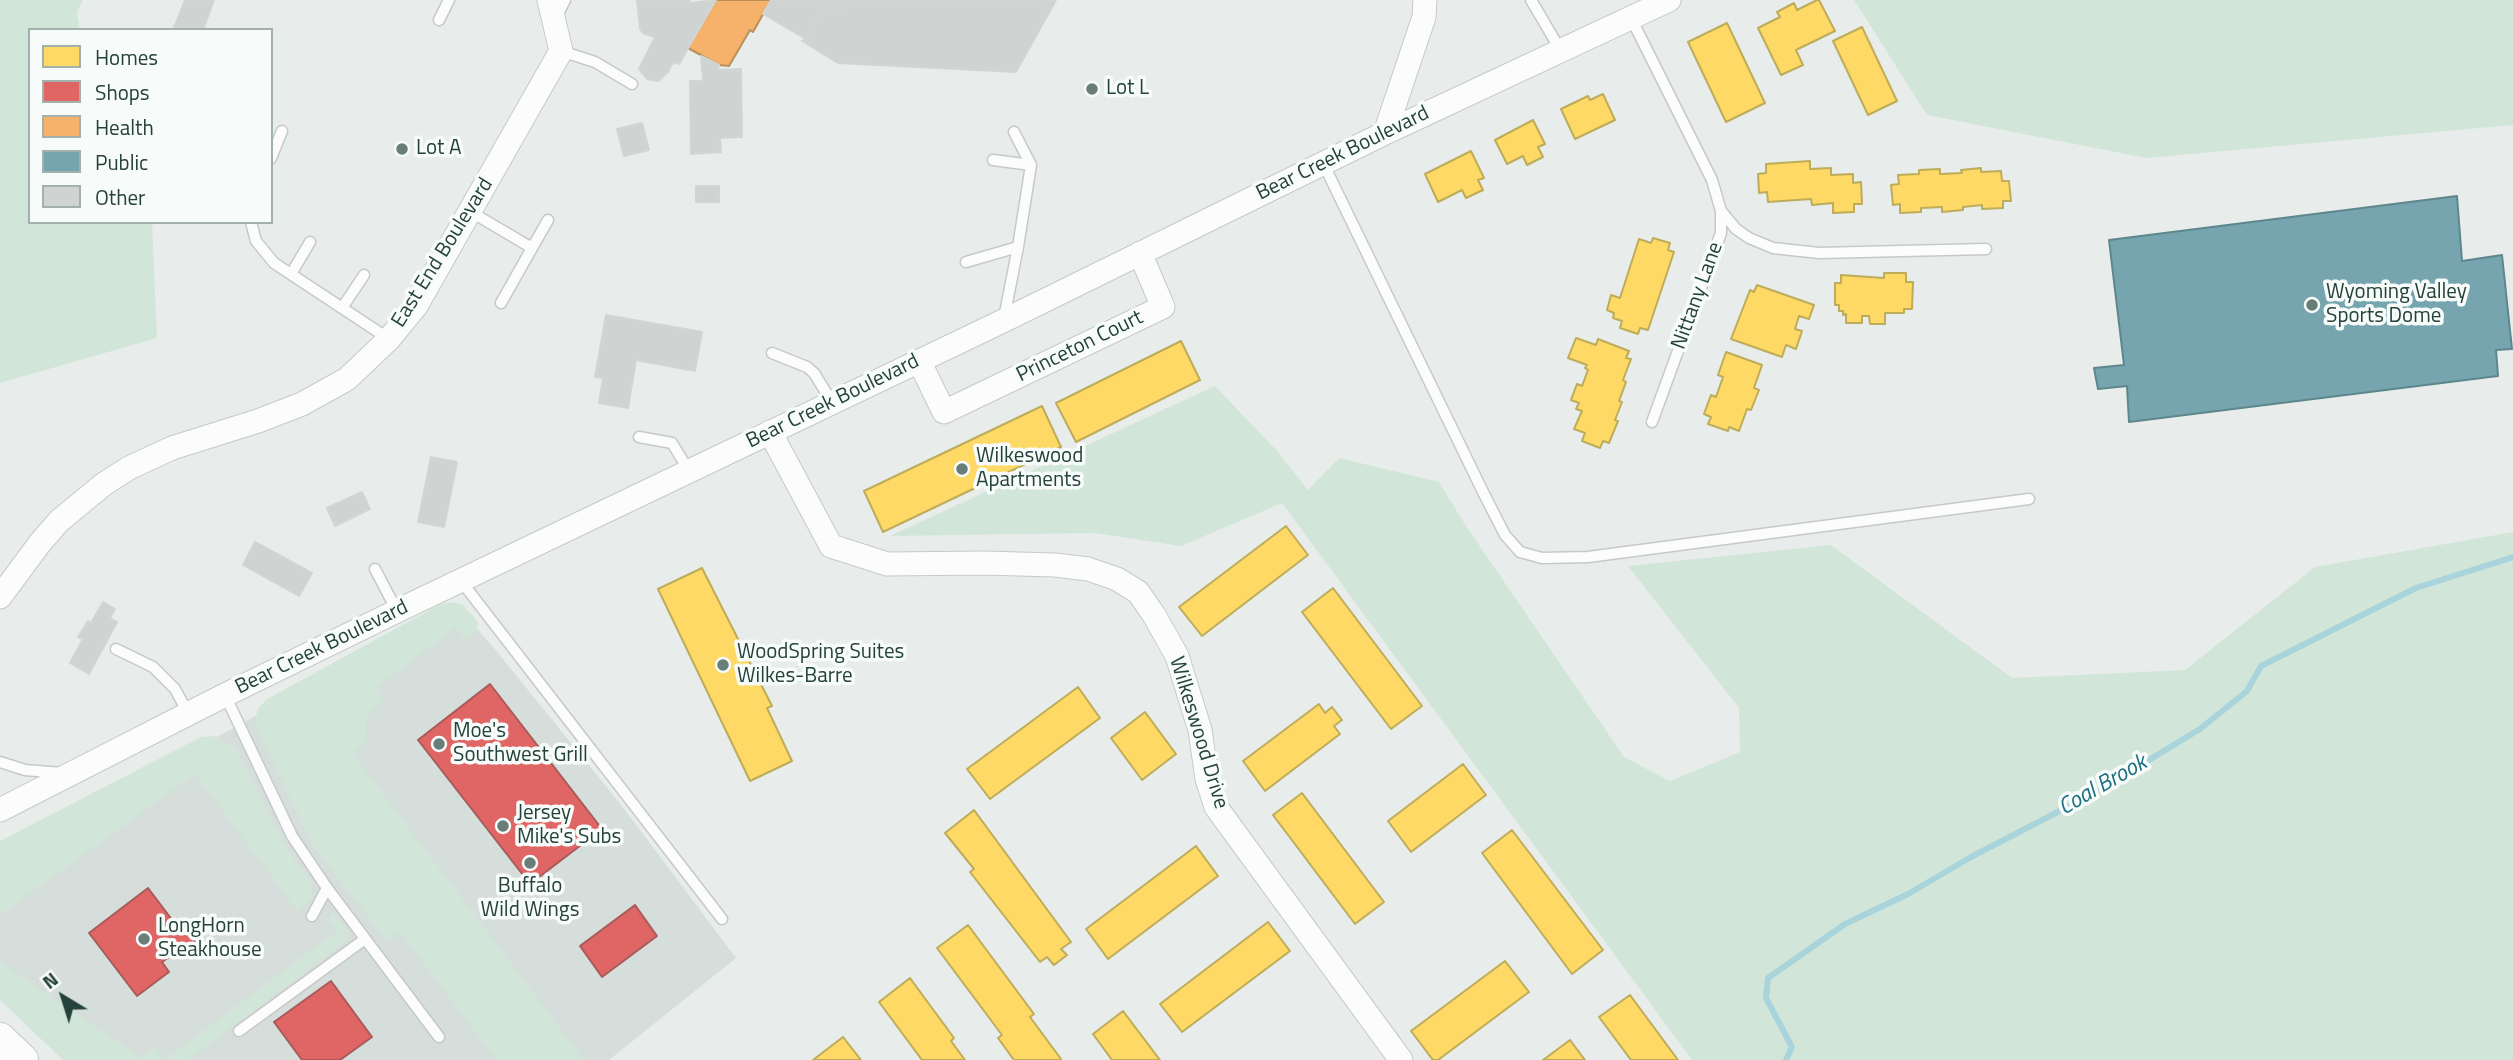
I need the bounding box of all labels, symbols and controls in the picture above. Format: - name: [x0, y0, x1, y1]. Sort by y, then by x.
- legend: [28, 28, 273, 224]
- text: Homes: [95, 41, 158, 73]
- text: Shops: [95, 76, 150, 108]
- place label: Lot L: [1106, 76, 1149, 102]
- marker: Lot L: [1084, 81, 1100, 97]
- street label: Bear Creek Boulevard: [1252, 101, 1434, 207]
- text: Health: [95, 111, 154, 143]
- place label: Lot A: [416, 136, 461, 162]
- marker: Lot A: [394, 141, 410, 157]
- text: Public: [95, 146, 148, 178]
- street label: East End Boulevard: [387, 174, 499, 332]
- text: Other: [95, 181, 145, 213]
- street label: Nittany Lane: [1667, 239, 1729, 353]
- place label: Wyoming Valley Sports Dome: [2326, 280, 2467, 330]
- marker: Wyoming Valley Sports Dome: [2304, 297, 2320, 313]
- street label: Princeton Court: [1013, 306, 1147, 388]
- street label: Bear Creek Boulevard: [742, 349, 924, 455]
- place label: Wilkeswood Apartments: [976, 444, 1083, 494]
- marker: Wilkeswood Apartments: [954, 461, 970, 477]
- street label: Bear Creek Boulevard: [231, 595, 413, 701]
- place label: WoodSpring Suites Wilkes-Barre: [737, 640, 904, 690]
- street label: Wilkeswood Drive: [1163, 654, 1233, 812]
- marker: WoodSpring Suites Wilkes-Barre: [715, 657, 731, 673]
- place label: Moe's Southwest Grill: [453, 719, 588, 769]
- marker: Moe's Southwest Grill: [431, 736, 447, 752]
- water label: Coal Brook: [2054, 750, 2152, 822]
- place label: Jersey Mike's Subs: [517, 801, 621, 851]
- marker: Jersey Mike's Subs: [495, 818, 511, 834]
- marker: Buffalo Wild Wings: [522, 855, 538, 871]
- place label: Buffalo Wild Wings: [481, 874, 579, 924]
- place label: LongHorn Steakhouse: [158, 914, 262, 964]
- marker: LongHorn Steakhouse: [136, 931, 152, 947]
- north arrow: [28, 962, 98, 1032]
- text: N: [36, 965, 64, 996]

